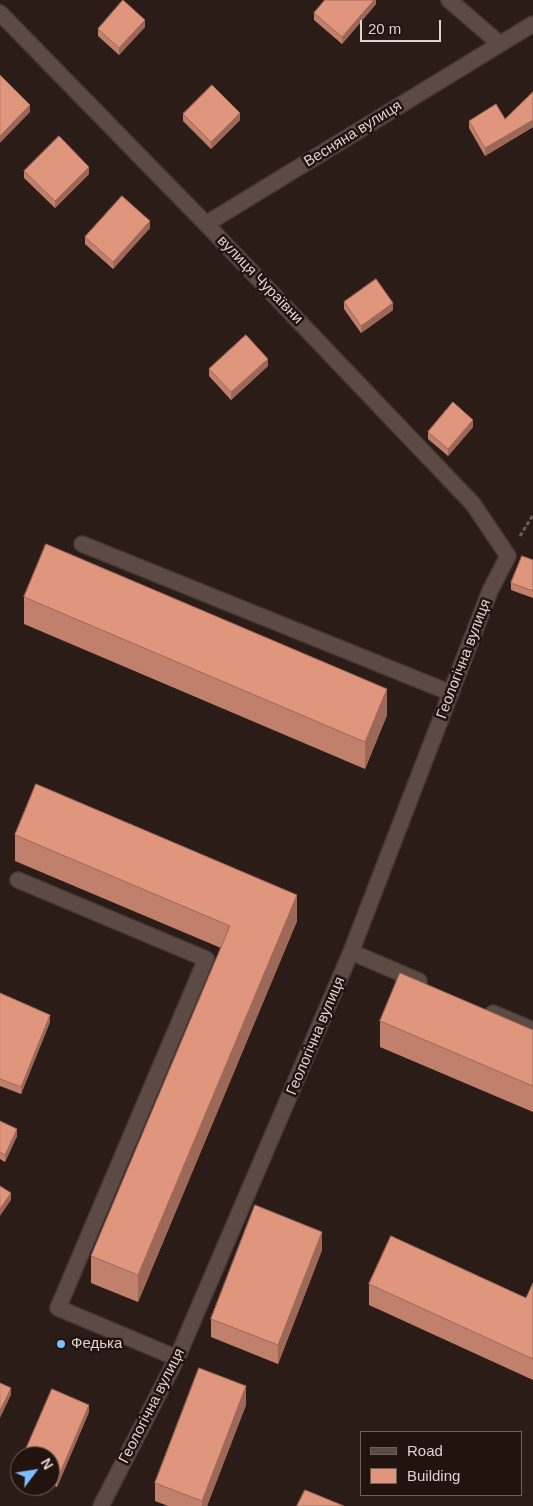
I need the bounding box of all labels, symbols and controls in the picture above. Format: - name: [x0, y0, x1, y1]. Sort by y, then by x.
- scale bar: [363, 10, 444, 42]
- text: 20 m: [368, 20, 401, 37]
- street label: Весняна вулиця: [301, 97, 405, 171]
- street label: вулиця Чураївни: [213, 232, 307, 328]
- street label: Геологічна вулиця: [433, 597, 495, 721]
- street label: Геологічна вулиця: [283, 974, 349, 1098]
- place label: Федька: [71, 1335, 122, 1353]
- marker: Федька: [55, 1338, 67, 1350]
- street label: Геологічна вулиця: [115, 1345, 189, 1467]
- legend: [360, 1431, 523, 1496]
- text: Road: [407, 1442, 443, 1459]
- north arrow: [10, 1446, 60, 1496]
- text: N: [38, 1455, 56, 1472]
- text: Building: [407, 1467, 460, 1484]

